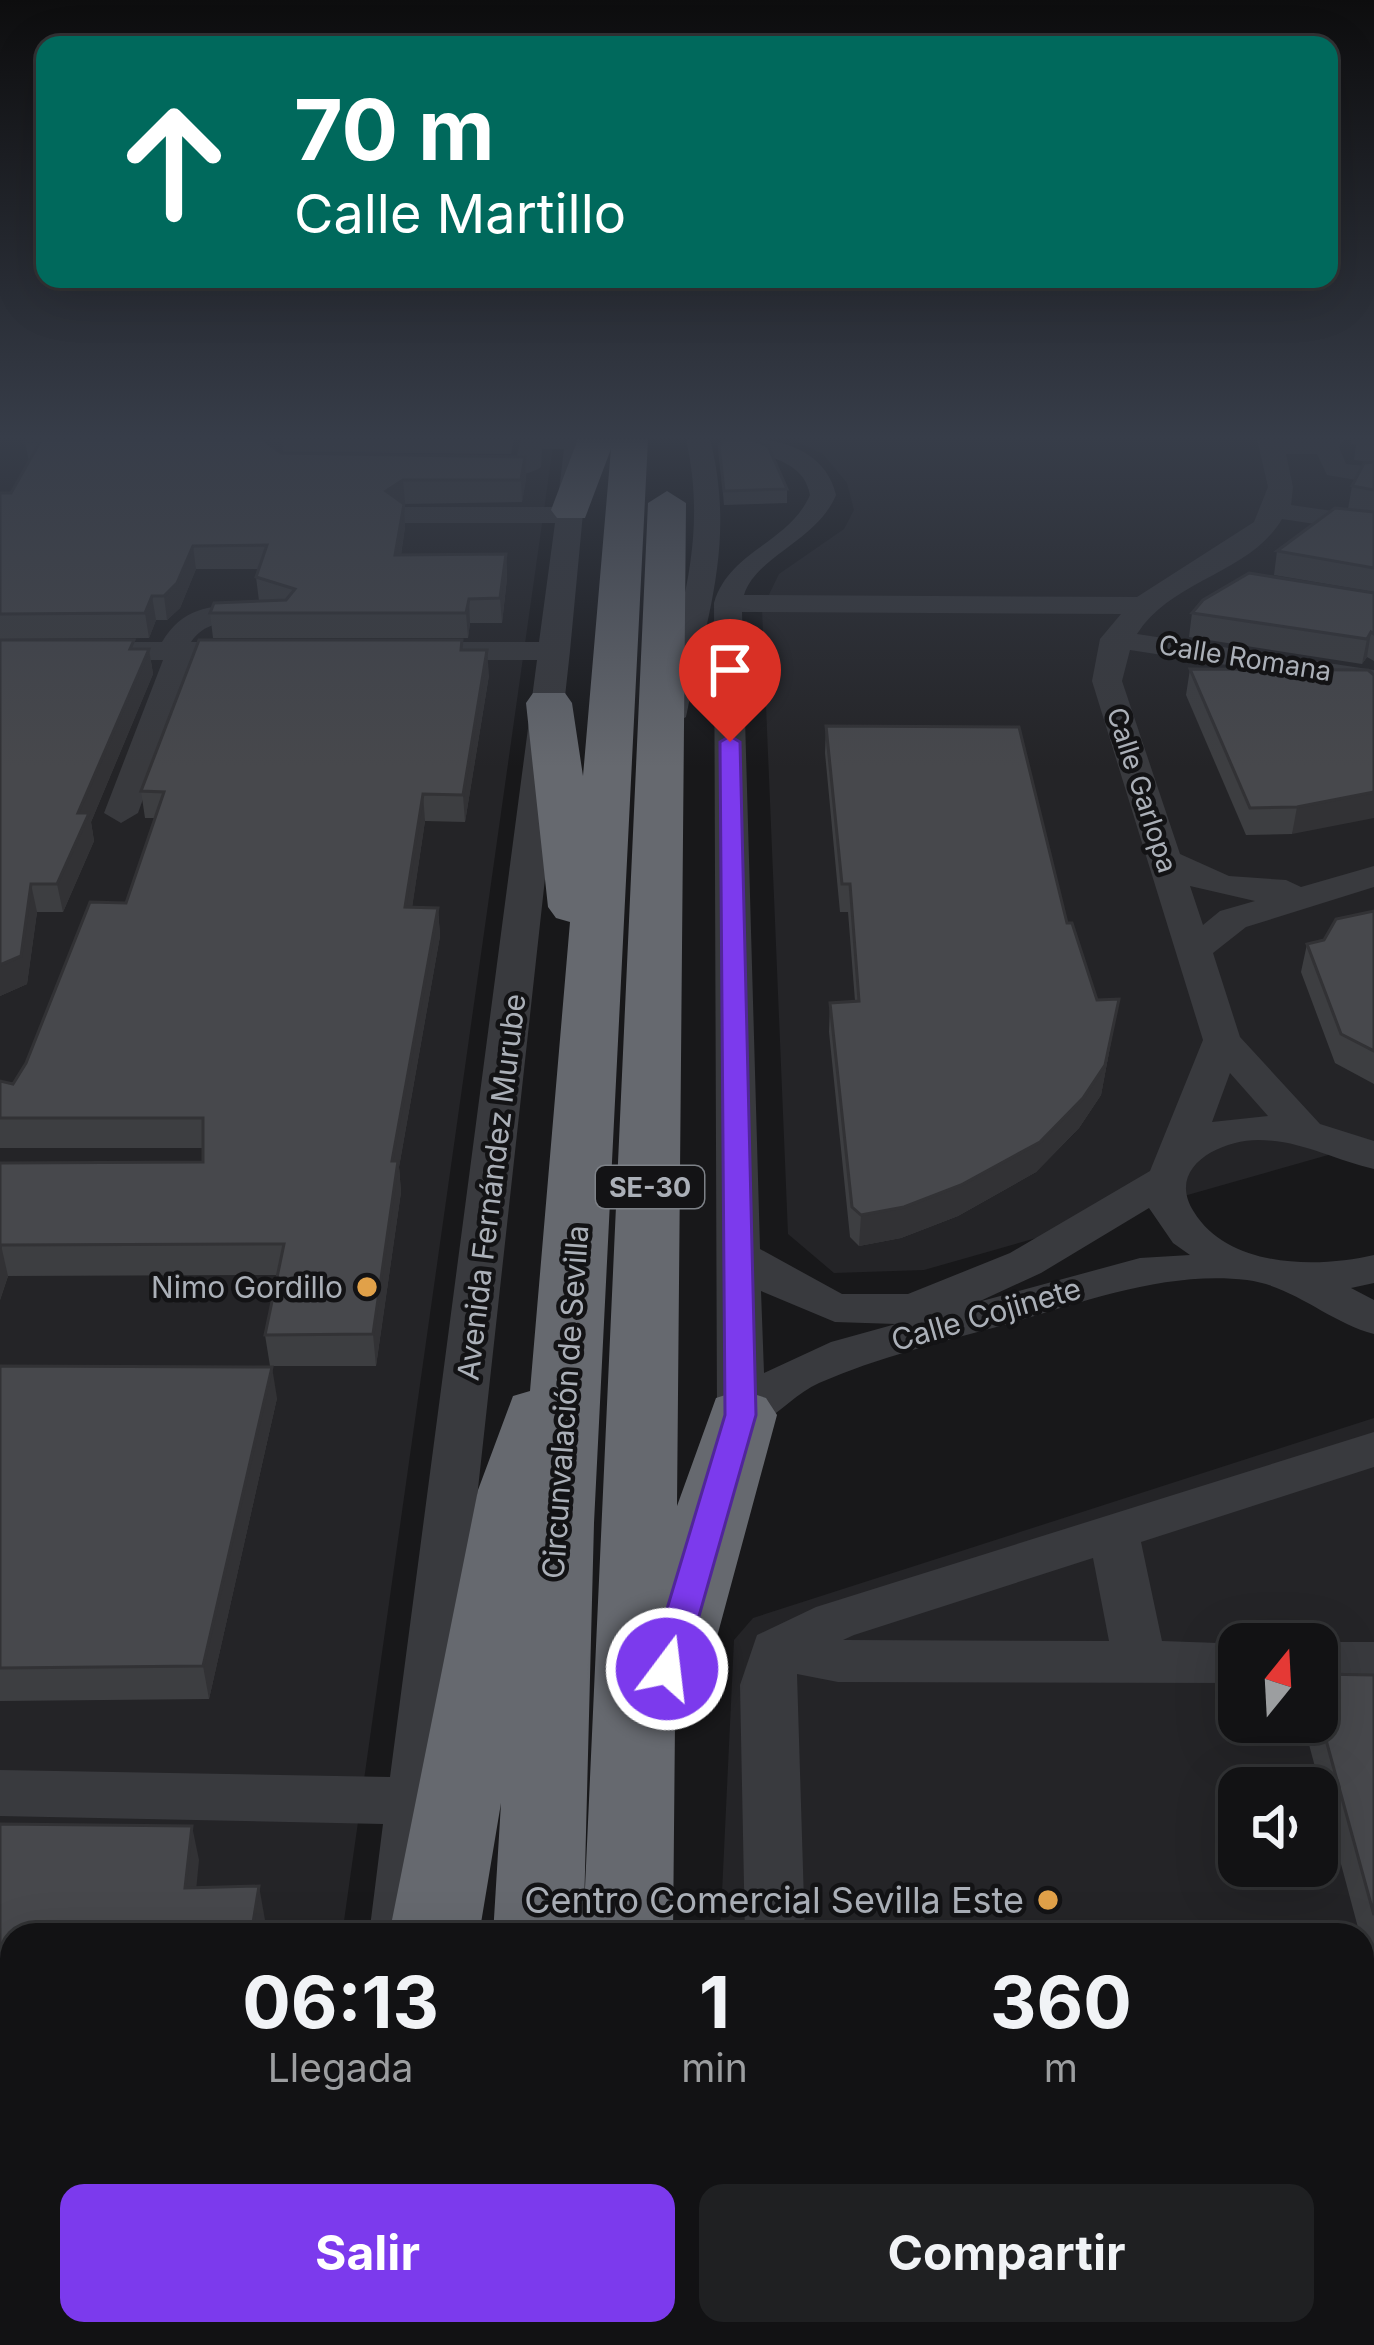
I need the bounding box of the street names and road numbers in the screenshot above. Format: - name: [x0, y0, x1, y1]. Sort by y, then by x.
- street label: Calle Romana: [1156, 628, 1334, 688]
- street label: Calle Garlopa: [1100, 703, 1184, 877]
- street label: Avenida Fernández Murube: [449, 992, 533, 1382]
- road number: SE-30: [596, 1166, 704, 1208]
- street label: Circunvalación de Sevilla: [535, 1224, 595, 1580]
- street label: Calle Cojinete: [887, 1270, 1085, 1358]

